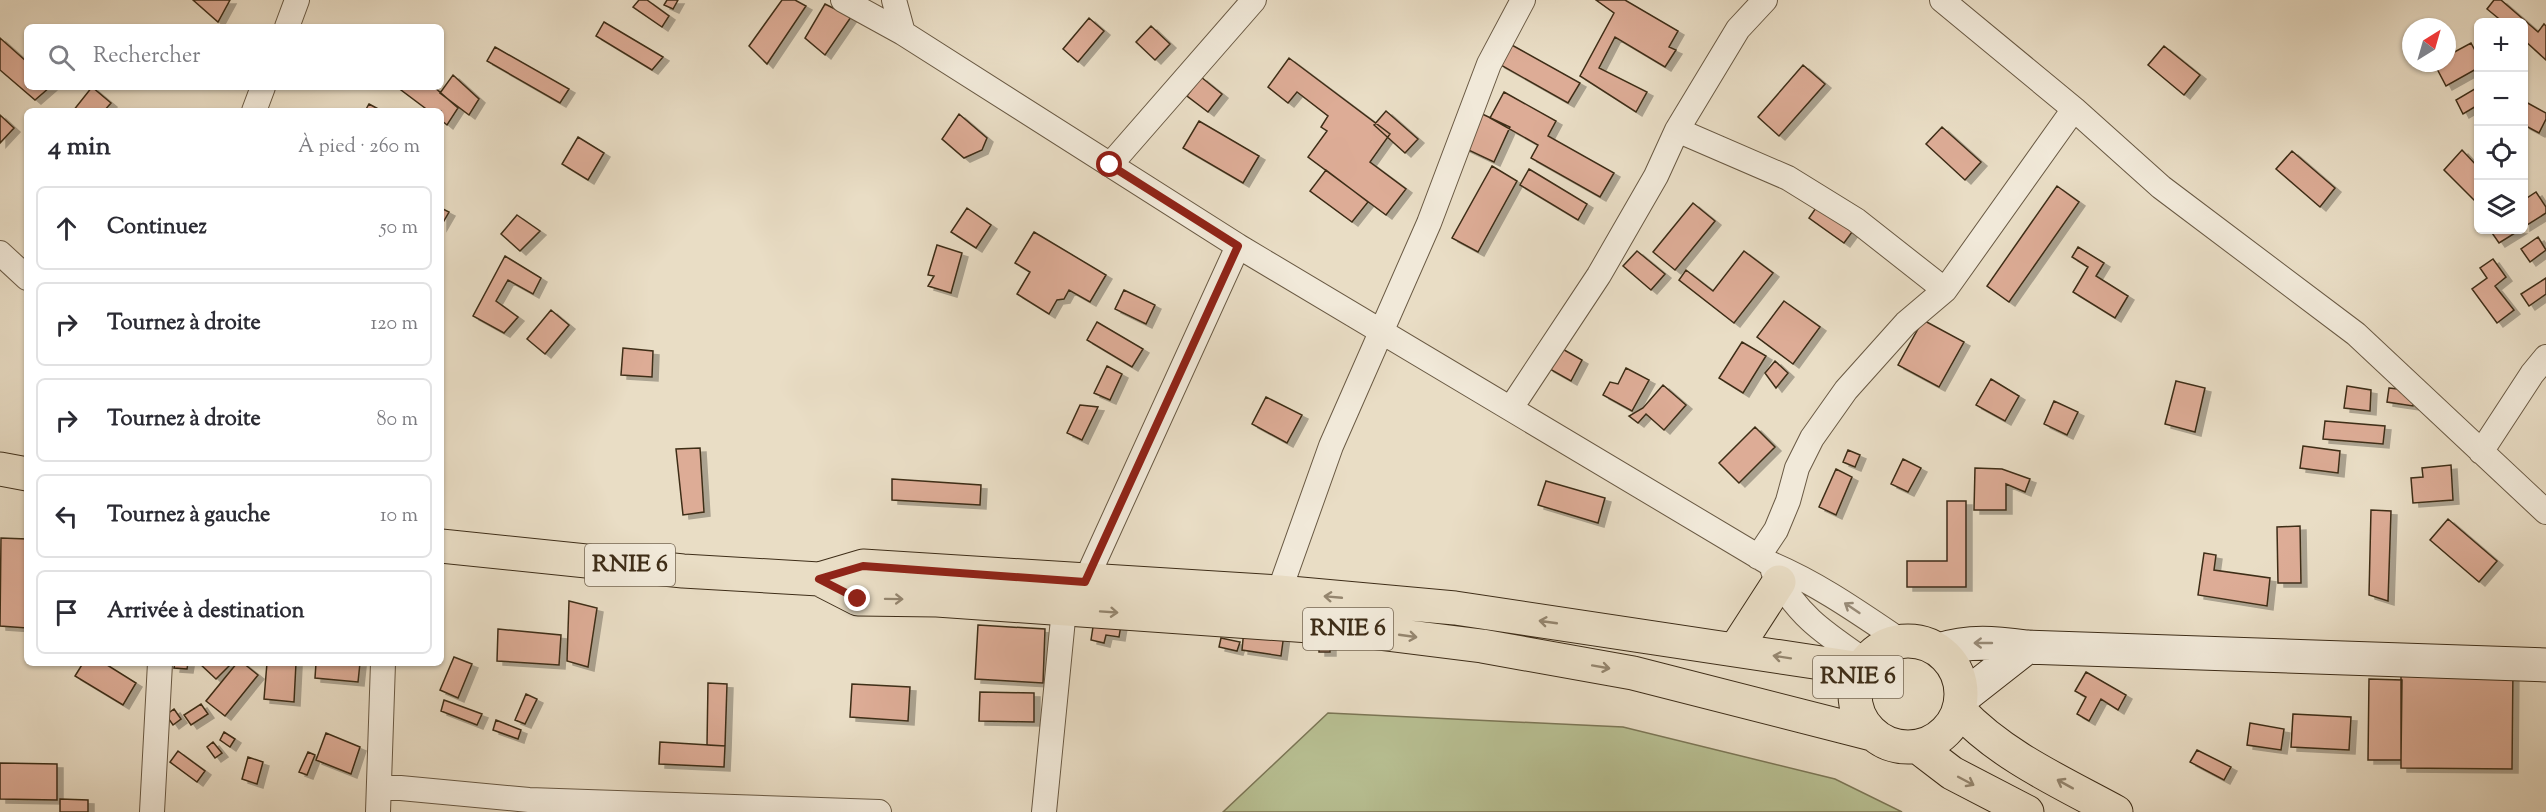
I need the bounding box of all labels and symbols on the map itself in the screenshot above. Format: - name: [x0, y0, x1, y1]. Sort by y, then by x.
- north arrow: [2402, 18, 2456, 72]
- route start: [1096, 151, 1122, 177]
- road number: RNIE 6: [585, 544, 675, 586]
- route end: [844, 585, 870, 611]
- one-way arrow: [1324, 591, 1344, 602]
- one-way arrow: [883, 593, 903, 605]
- one-way arrow: [1845, 602, 1861, 614]
- one-way arrow: [1099, 607, 1119, 618]
- road number: RNIE 6: [1303, 608, 1393, 650]
- one-way arrow: [1538, 616, 1558, 627]
- one-way arrow: [1398, 630, 1418, 641]
- one-way arrow: [1973, 637, 1993, 649]
- one-way arrow: [1773, 651, 1792, 662]
- road number: RNIE 6: [1813, 656, 1903, 698]
- one-way arrow: [1590, 662, 1610, 673]
- one-way arrow: [1957, 775, 1974, 787]
- one-way arrow: [2057, 778, 2074, 790]

